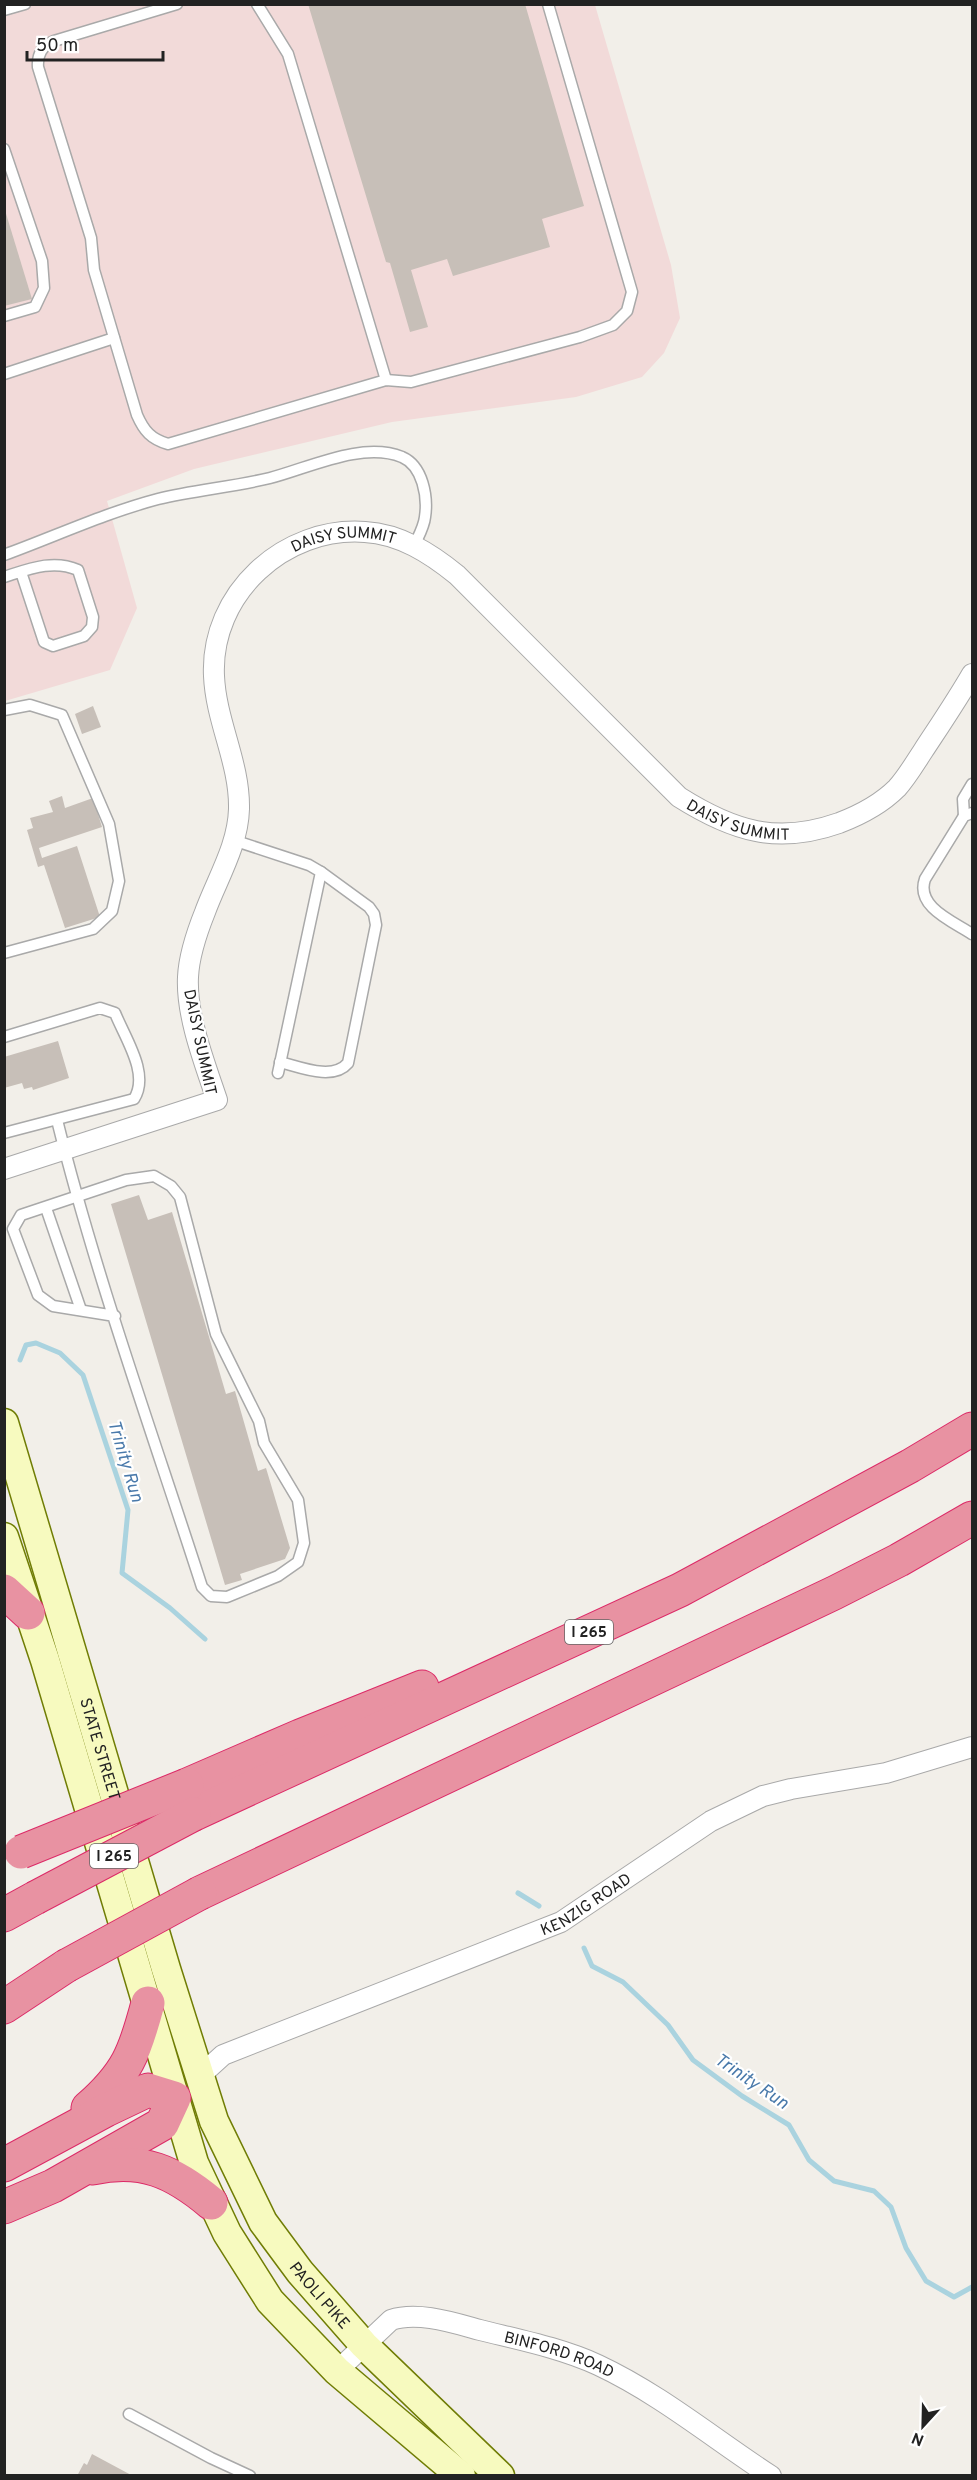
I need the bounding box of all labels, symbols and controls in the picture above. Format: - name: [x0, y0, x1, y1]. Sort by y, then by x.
- scale bar: [27, 24, 164, 62]
- text: 50 m: [36, 35, 78, 58]
- street label: DAISY SUMMIT: [288, 524, 398, 558]
- street label: DAISY SUMMIT: [682, 796, 790, 846]
- street label: DAISY SUMMIT: [178, 988, 220, 1097]
- water label: Trinity Run: [101, 1418, 148, 1505]
- road number: I 265: [565, 1620, 613, 1644]
- street label: STATE STREET: [74, 1696, 123, 1803]
- road number: I 265: [90, 1844, 138, 1868]
- street label: KENZIG ROAD: [538, 1870, 636, 1941]
- water label: Trinity Run: [710, 2049, 793, 2116]
- street label: PAOLI PIKE: [284, 2259, 353, 2334]
- street label: BINFORD ROAD: [502, 2328, 617, 2383]
- north arrow: [893, 2396, 953, 2456]
- text: N: [909, 2427, 927, 2449]

